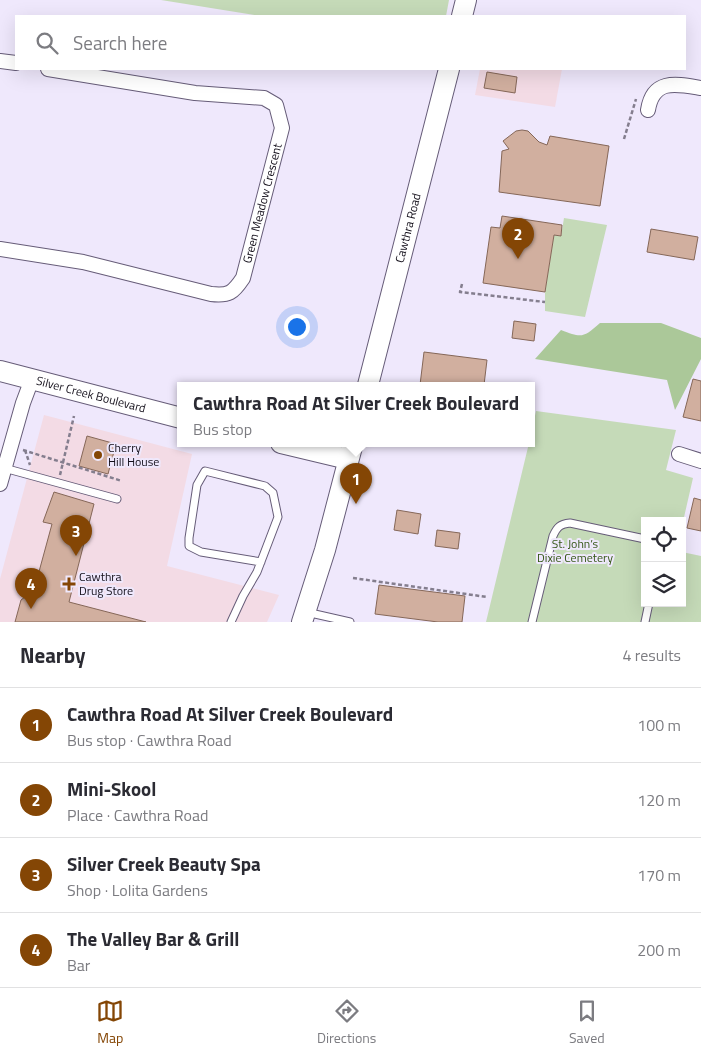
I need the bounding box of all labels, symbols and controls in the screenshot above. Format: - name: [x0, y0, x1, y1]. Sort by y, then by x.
- search box: [15, 15, 686, 70]
- text: Search here: [73, 28, 167, 57]
- icon: search: [33, 29, 61, 57]
- street label: Green Meadow Crescent: [237, 140, 287, 265]
- street label: Cawthra Road: [390, 191, 426, 265]
- pin: 2: [502, 218, 534, 259]
- your location: [284, 314, 310, 340]
- street label: Silver Creek Boulevard: [34, 371, 148, 417]
- popup: [177, 382, 535, 447]
- text: Cawthra Road At Silver Creek Boulevard: [193, 388, 519, 417]
- text: Bus stop: [193, 417, 252, 441]
- place label: Cherry Hill House: [108, 438, 159, 471]
- marker: Cherry Hill House: [92, 449, 104, 461]
- pin: 1: [340, 463, 372, 504]
- pin: 3: [60, 515, 92, 556]
- map controls: [641, 517, 686, 607]
- button: locate: [641, 517, 686, 562]
- park label: St. John’s Dixie Cemetery: [537, 534, 613, 567]
- button: layers: [641, 562, 686, 607]
- place label: Cawthra Drug Store: [79, 567, 133, 600]
- pin: 4: [15, 568, 47, 609]
- marker: Cawthra Drug Store: [63, 578, 75, 590]
- text: Nearby: [20, 639, 85, 671]
- text: 4 results: [622, 643, 681, 667]
- text: Cawthra Road At Silver Creek Boulevard: [67, 699, 393, 728]
- text: 1: [32, 713, 40, 737]
- text: 100 m: [637, 713, 681, 737]
- text: Bus stop · Cawthra Road: [67, 728, 232, 752]
- text: Mini-Skool: [67, 774, 156, 803]
- text: 2: [32, 788, 40, 812]
- text: 120 m: [637, 788, 681, 812]
- text: Place · Cawthra Road: [67, 803, 209, 827]
- text: Silver Creek Beauty Spa: [67, 849, 261, 878]
- text: 3: [32, 863, 40, 887]
- text: 170 m: [637, 863, 681, 887]
- text: Shop · Lolita Gardens: [67, 878, 208, 902]
- text: The Valley Bar & Grill: [67, 924, 239, 953]
- text: 4: [32, 938, 40, 962]
- text: 200 m: [637, 938, 681, 962]
- text: Bar: [67, 953, 90, 977]
- tab: Map: [96, 997, 124, 1048]
- tab: Directions: [317, 997, 376, 1048]
- tab: Saved: [569, 997, 605, 1048]

